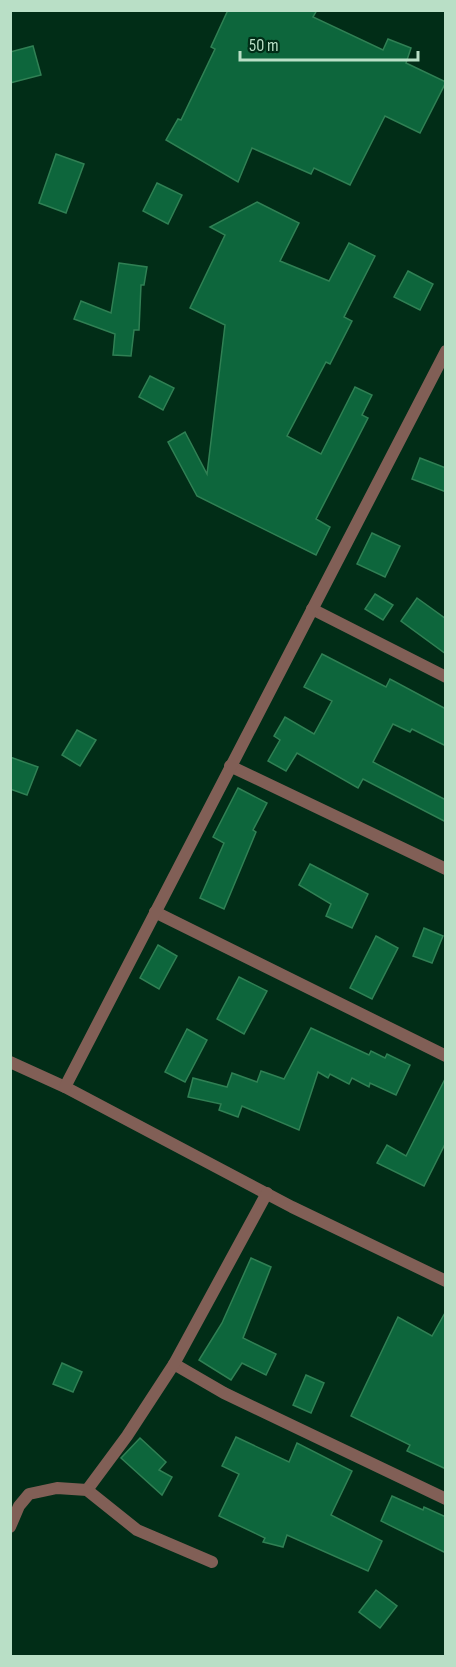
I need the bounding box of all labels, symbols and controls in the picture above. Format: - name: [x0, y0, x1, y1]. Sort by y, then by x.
- scale bar: [240, 24, 418, 62]
- text: 50 m: [249, 35, 279, 56]

